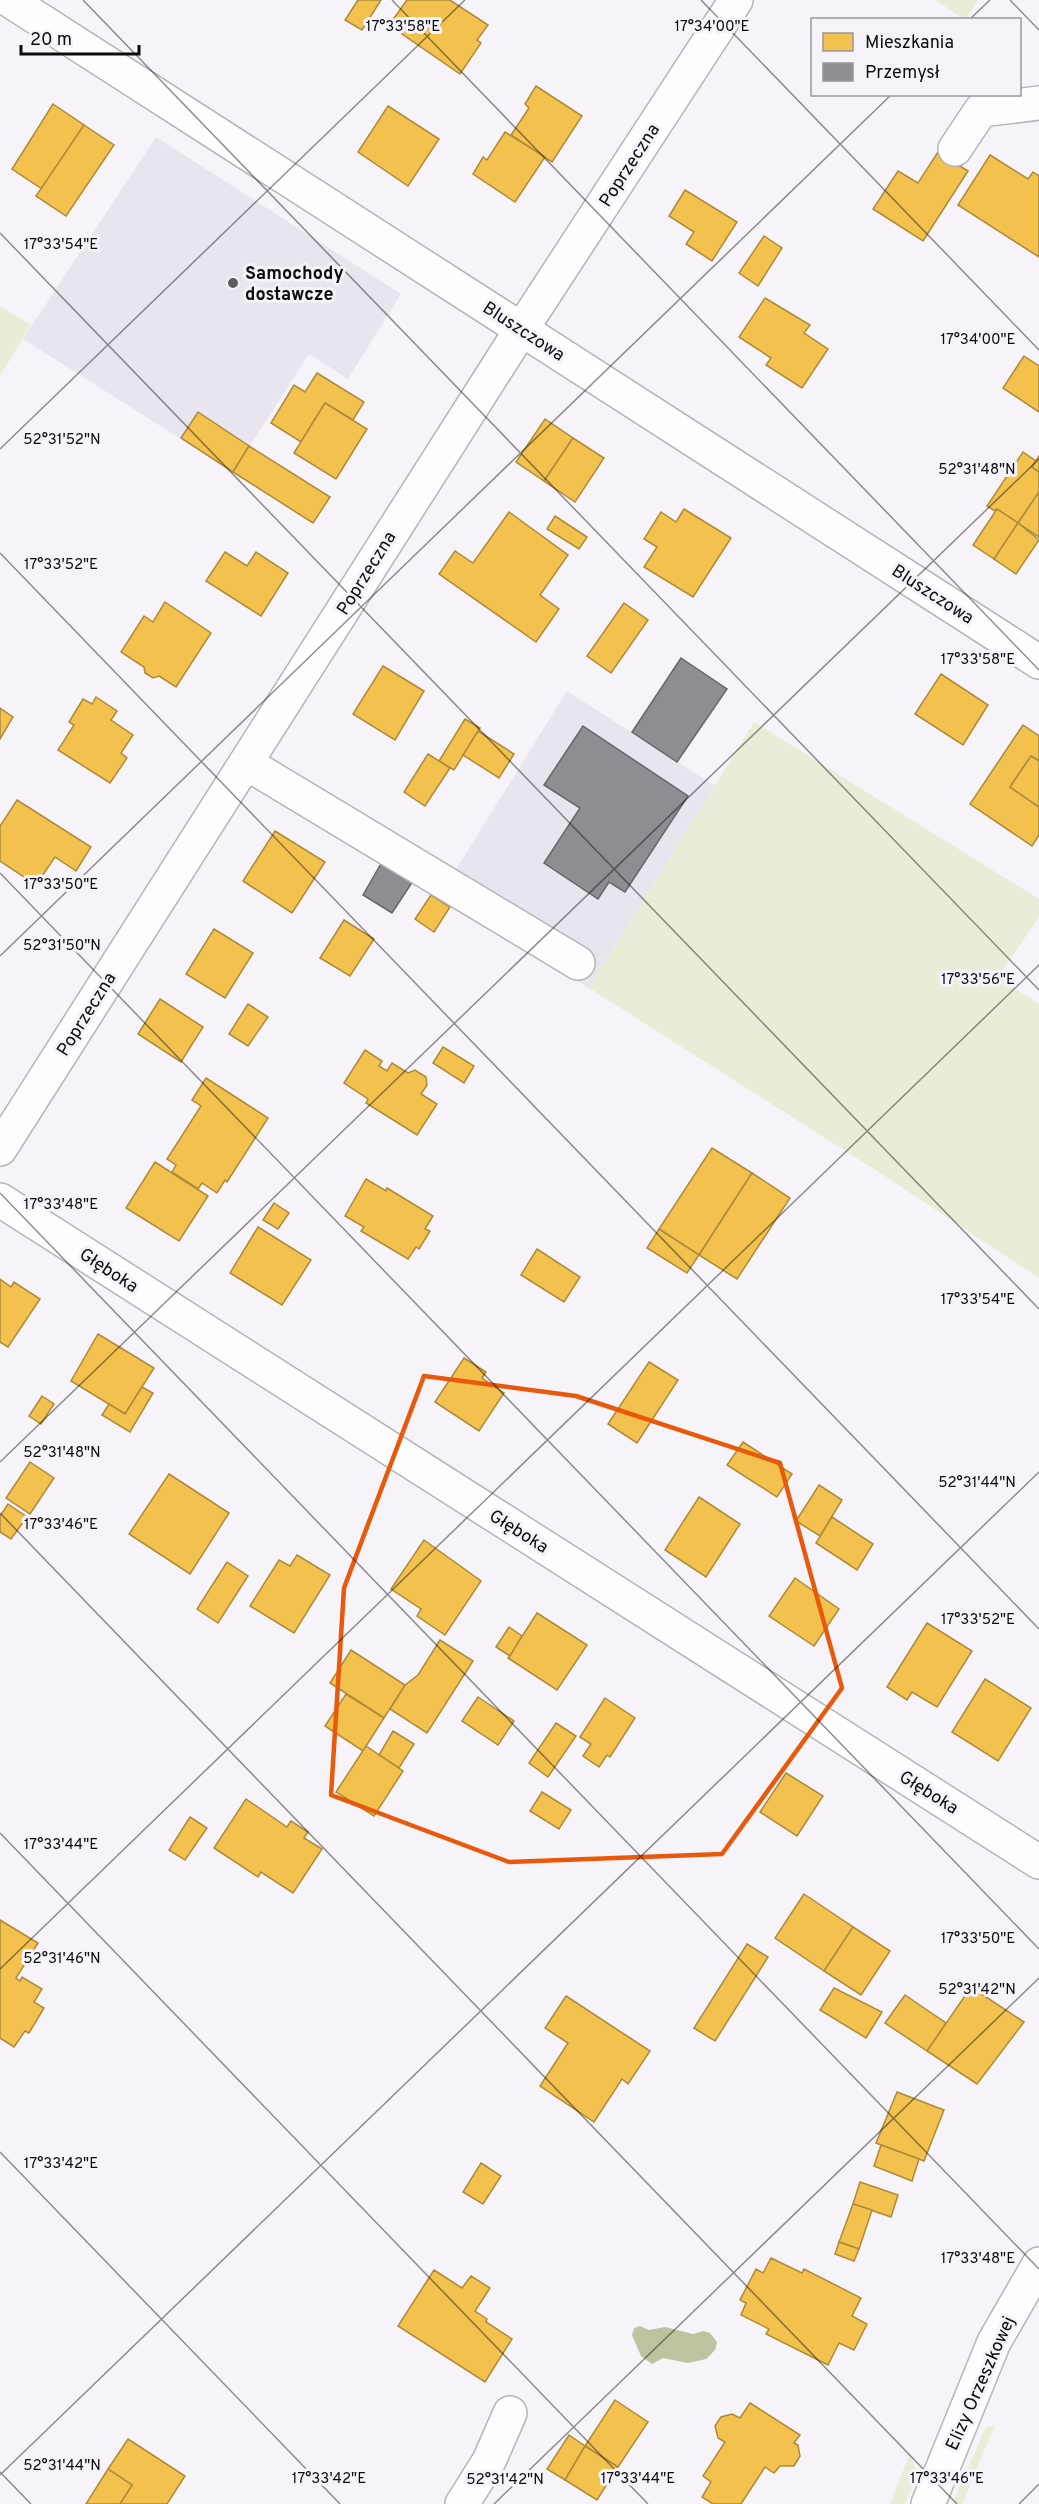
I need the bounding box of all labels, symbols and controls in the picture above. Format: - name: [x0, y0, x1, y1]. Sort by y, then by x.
- scale bar: [21, 18, 140, 56]
- text: 17°33'58"E: [366, 18, 440, 37]
- text: 17°34'00"E: [674, 18, 750, 37]
- legend: [811, 18, 1021, 96]
- text: 20 m: [30, 29, 72, 52]
- text: Mieszkania: [865, 32, 954, 55]
- text: Przemysł: [865, 62, 940, 85]
- street label: Poprzeczna: [595, 120, 666, 212]
- text: 17°33'54"E: [24, 236, 98, 255]
- place label: Samochody dostawcze: [245, 263, 344, 307]
- marker: Samochody dostawcze: [226, 276, 240, 290]
- street label: Bluszczowa: [478, 297, 569, 367]
- text: 17°34'00"E: [940, 331, 1016, 350]
- text: 52°31'52"N: [23, 431, 101, 450]
- text: 52°31'48"N: [938, 461, 1016, 480]
- street label: Poprzeczna: [332, 528, 402, 620]
- text: 17°33'52"E: [24, 556, 98, 575]
- street label: Bluszczowa: [887, 560, 978, 630]
- text: 17°33'58"E: [941, 651, 1015, 670]
- text: 17°33'50"E: [24, 876, 98, 895]
- text: 52°31'50"N: [23, 937, 101, 956]
- street label: Poprzeczna: [52, 969, 122, 1061]
- text: 17°33'56"E: [941, 971, 1015, 990]
- text: 17°33'48"E: [24, 1196, 98, 1215]
- street label: Głęboka: [74, 1244, 142, 1299]
- text: 17°33'54"E: [941, 1291, 1015, 1310]
- text: 52°31'48"N: [23, 1444, 101, 1463]
- text: 52°31'44"N: [938, 1474, 1016, 1493]
- street label: Głęboka: [484, 1505, 552, 1559]
- text: 17°33'46"E: [24, 1516, 98, 1535]
- text: 17°33'52"E: [941, 1611, 1015, 1630]
- street label: Głęboka: [894, 1766, 962, 1820]
- text: 17°33'44"E: [24, 1836, 98, 1855]
- text: 17°33'50"E: [941, 1930, 1015, 1949]
- text: 52°31'46"N: [23, 1950, 101, 1969]
- text: 52°31'42"N: [938, 1981, 1016, 2000]
- text: 17°33'42"E: [24, 2155, 98, 2174]
- text: 17°33'48"E: [941, 2250, 1015, 2269]
- street label: Elizy Orzeszkowej: [942, 2313, 1021, 2454]
- text: 52°31'44"N: [23, 2457, 101, 2476]
- text: 17°33'42"E: [292, 2470, 366, 2489]
- text: 17°33'44"E: [601, 2470, 675, 2489]
- text: 17°33'46"E: [910, 2470, 984, 2489]
- text: 52°31'42"N: [466, 2471, 544, 2490]

